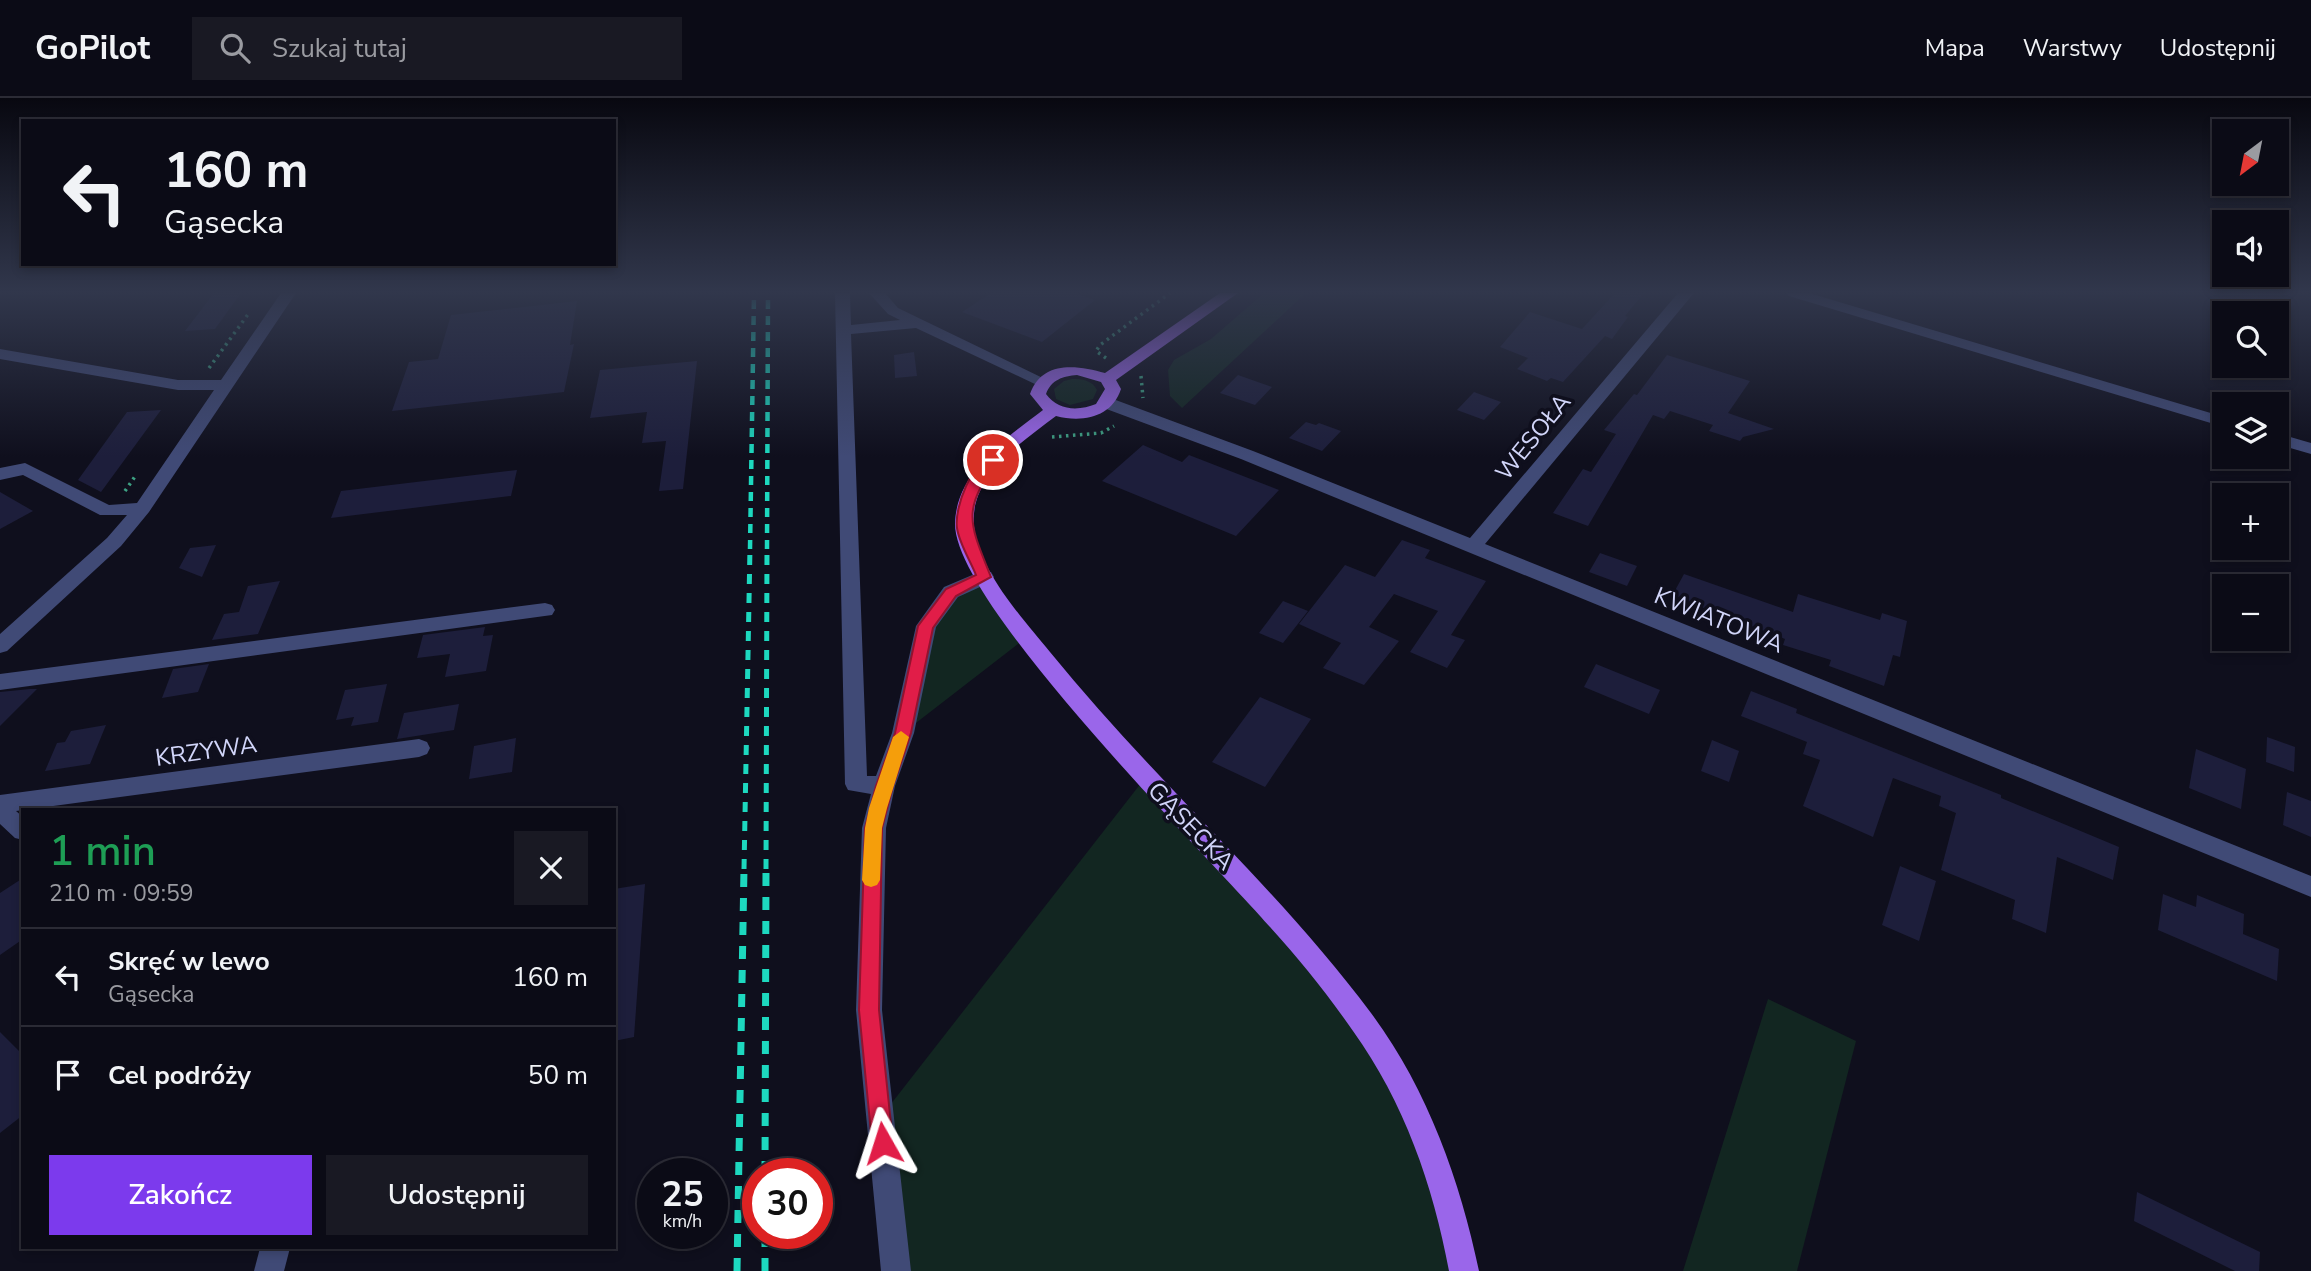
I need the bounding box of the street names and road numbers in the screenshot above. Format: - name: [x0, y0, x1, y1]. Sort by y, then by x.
- street label: WESOŁA: [1488, 386, 1578, 487]
- street label: KWIATOWA: [1650, 580, 1789, 661]
- street label: KRZYWA: [153, 728, 259, 774]
- street label: GĄSECKA: [1141, 775, 1242, 878]

